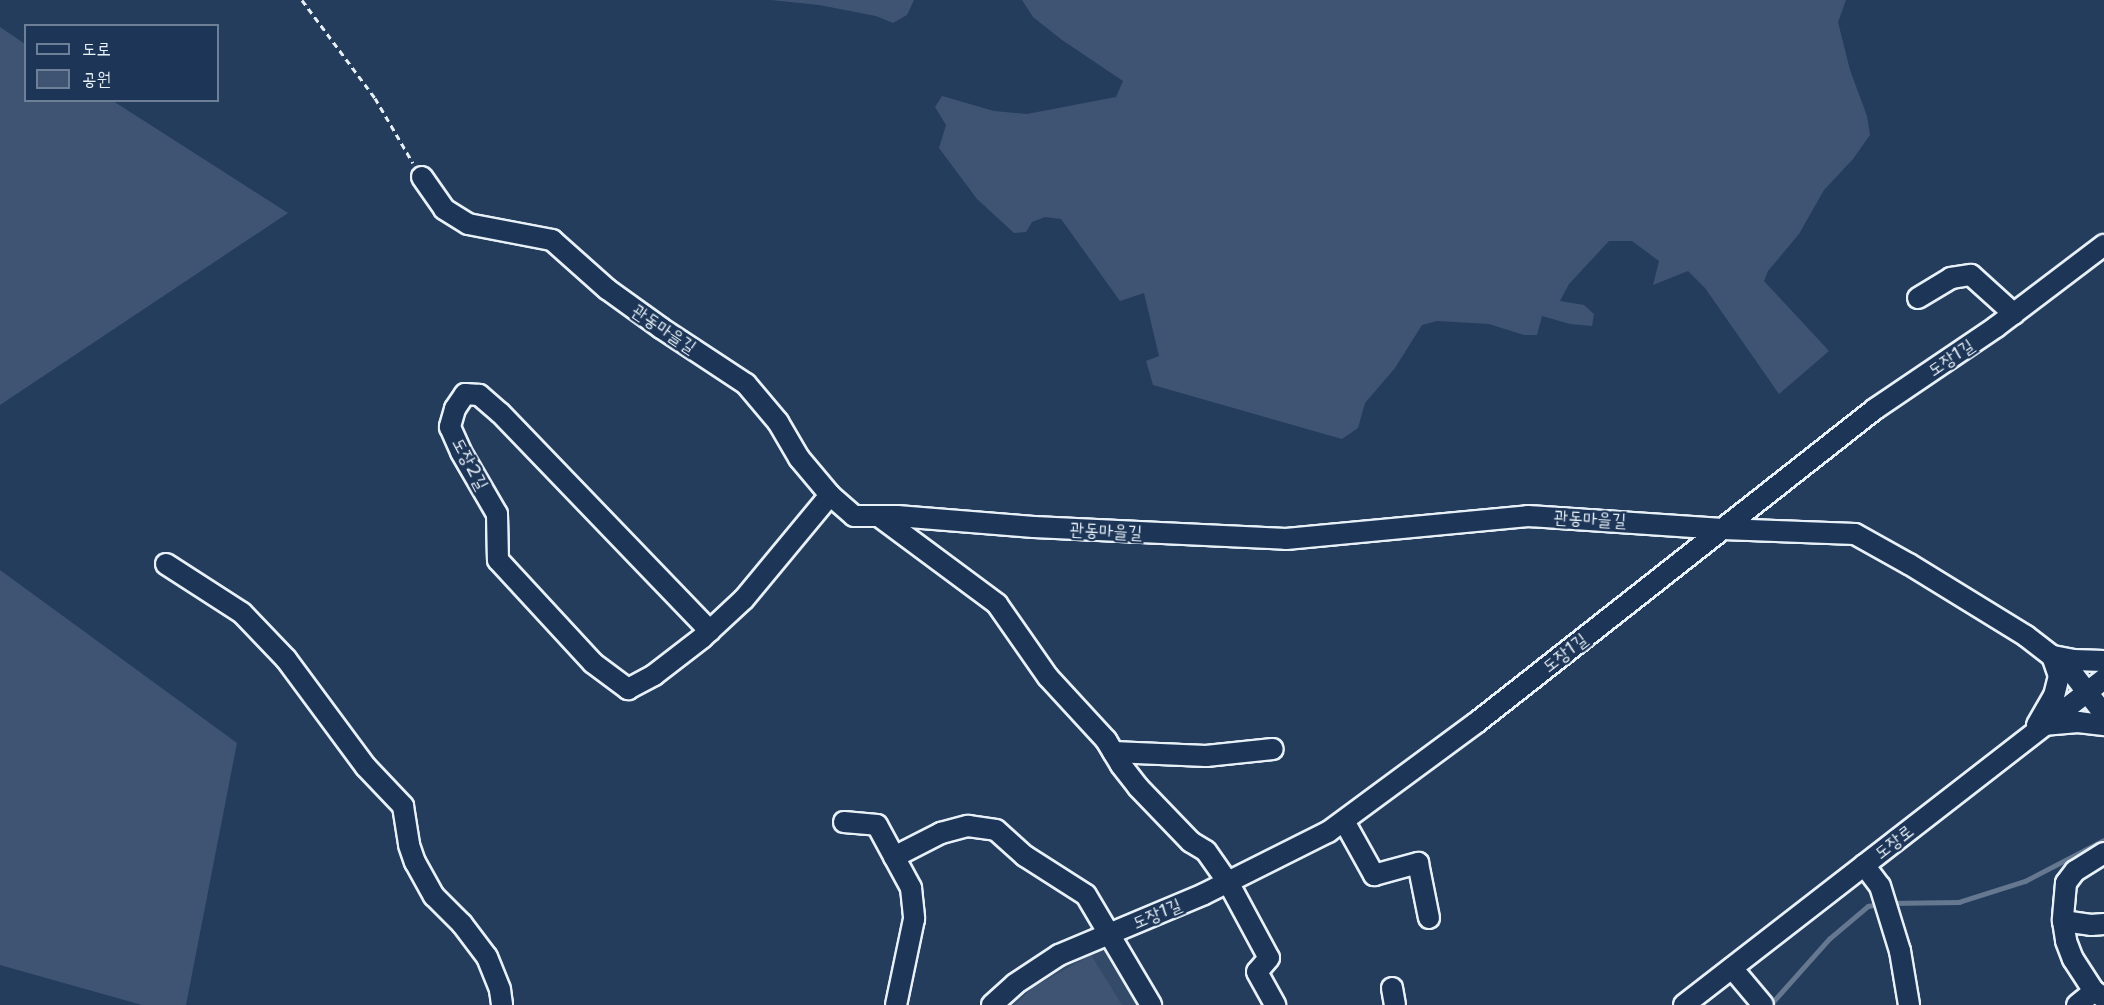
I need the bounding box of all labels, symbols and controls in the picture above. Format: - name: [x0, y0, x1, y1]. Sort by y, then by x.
- legend: [24, 24, 219, 102]
- text: 도로: [82, 37, 111, 61]
- text: 공원: [82, 67, 111, 91]
- street label: 관동마을길: [628, 300, 700, 358]
- street label: 도장1길: [1924, 335, 1978, 381]
- street label: 도장2길: [447, 434, 493, 494]
- street label: 관동마을길: [1553, 506, 1627, 532]
- street label: 관동마을길: [1069, 518, 1143, 544]
- street label: 도장1길: [1538, 629, 1592, 677]
- street label: 도장로: [1870, 820, 1918, 864]
- street label: 도장1길: [1129, 894, 1185, 934]

